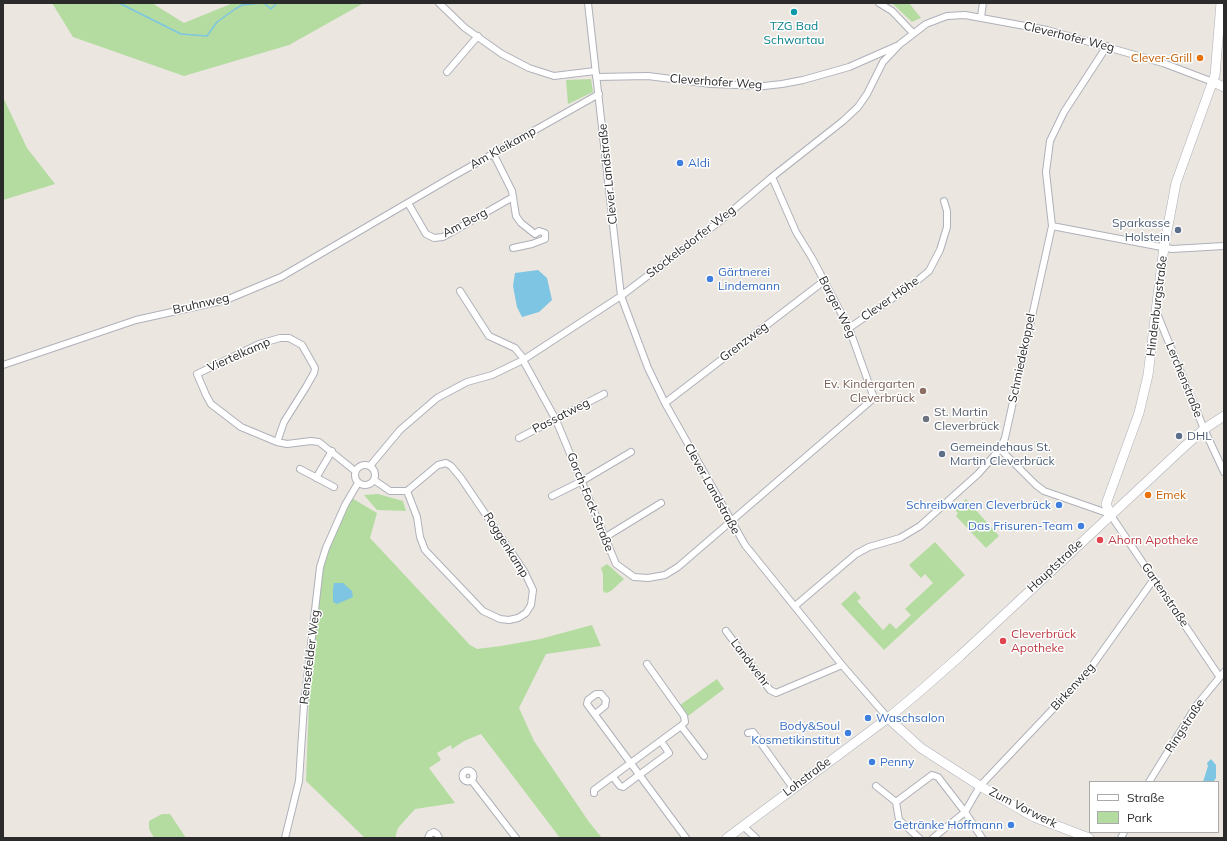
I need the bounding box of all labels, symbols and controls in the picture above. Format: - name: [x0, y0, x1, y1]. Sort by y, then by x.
- marker: TZG Bad Schwartau: [789, 7, 799, 17]
- place label: TZG Bad Schwartau: [764, 19, 824, 47]
- street label: Cleverhofer Weg: [1022, 19, 1116, 55]
- place label: Clever-Grill: [1131, 51, 1192, 65]
- marker: Clever-Grill: [1195, 53, 1205, 63]
- street label: Cleverhofer Weg: [669, 72, 763, 92]
- street label: Clever Landstraße: [596, 123, 620, 225]
- street label: Am Kleikamp: [467, 124, 539, 172]
- place label: Aldi: [688, 156, 710, 170]
- marker: Aldi: [675, 158, 685, 168]
- street label: Stockelsdorfer Weg: [644, 203, 738, 281]
- street label: Am Berg: [440, 205, 490, 241]
- place label: Sparkasse Holstein: [1112, 216, 1170, 244]
- marker: Sparkasse Holstein: [1173, 225, 1183, 235]
- street label: Hindenburgstraße: [1144, 255, 1170, 357]
- place label: Gärtnerei Lindemann: [718, 265, 780, 293]
- marker: Gärtnerei Lindemann: [705, 274, 715, 284]
- street label: Barger Weg: [815, 274, 859, 340]
- street label: Clever Höhe: [858, 274, 922, 324]
- street label: Bruhnweg: [171, 291, 231, 317]
- street label: Schmiedekoppel: [1006, 312, 1038, 404]
- street label: Grenzweg: [717, 319, 771, 365]
- street label: Viertelkamp: [205, 335, 273, 375]
- street label: Lerchenstraße: [1162, 340, 1206, 420]
- place label: Ev. Kindergarten Cleverbrück: [824, 377, 915, 405]
- marker: Ev. Kindergarten Cleverbrück: [918, 386, 928, 396]
- street label: Passatweg: [530, 395, 592, 437]
- place label: St. Martin Cleverbrück: [934, 405, 999, 433]
- marker: St. Martin Cleverbrück: [921, 414, 931, 424]
- place label: DHL: [1187, 429, 1212, 443]
- marker: DHL: [1174, 431, 1184, 441]
- place label: Gemeindehaus St. Martin Cleverbrück: [950, 440, 1055, 468]
- street label: Clever Landstraße: [681, 441, 743, 537]
- marker: Gemeindehaus St. Martin Cleverbrück: [937, 449, 947, 459]
- street label: Gorch-Fock-Straße: [564, 450, 616, 554]
- place label: Emek: [1156, 488, 1186, 502]
- marker: Emek: [1143, 490, 1153, 500]
- place label: Schreibwaren Cleverbrück: [906, 498, 1051, 512]
- marker: Schreibwaren Cleverbrück: [1054, 500, 1064, 510]
- street label: Roggenkamp: [480, 510, 532, 580]
- place label: Das Frisuren-Team: [968, 519, 1073, 533]
- marker: Das Frisuren-Team: [1076, 521, 1086, 531]
- place label: Ahorn Apotheke: [1108, 533, 1198, 547]
- marker: Ahorn Apotheke: [1095, 535, 1105, 545]
- street label: Hauptstraße: [1024, 537, 1086, 595]
- street label: Gartenstraße: [1138, 560, 1192, 630]
- street label: Rensefelder Weg: [297, 609, 323, 705]
- place label: Cleverbrück Apotheke: [1011, 627, 1076, 655]
- street label: Landwehr: [727, 636, 773, 690]
- marker: Cleverbrück Apotheke: [998, 636, 1008, 646]
- street label: Birkenweg: [1048, 660, 1098, 714]
- street label: Ringstraße: [1162, 696, 1208, 756]
- place label: Waschsalon: [876, 711, 945, 725]
- marker: Waschsalon: [863, 713, 873, 723]
- place label: Body&Soul Kosmetikinstitut: [751, 719, 840, 747]
- marker: Body&Soul Kosmetikinstitut: [843, 728, 853, 738]
- street label: Lohstraße: [780, 754, 834, 800]
- place label: Penny: [880, 755, 914, 769]
- marker: Penny: [867, 757, 877, 767]
- legend: [1089, 781, 1219, 833]
- street label: Zum Vorwerk: [987, 785, 1059, 831]
- text: Straße: [1127, 790, 1164, 805]
- text: Park: [1127, 810, 1152, 825]
- place label: Getränke Hoffmann: [894, 818, 1003, 832]
- marker: Getränke Hoffmann: [1006, 820, 1016, 830]

